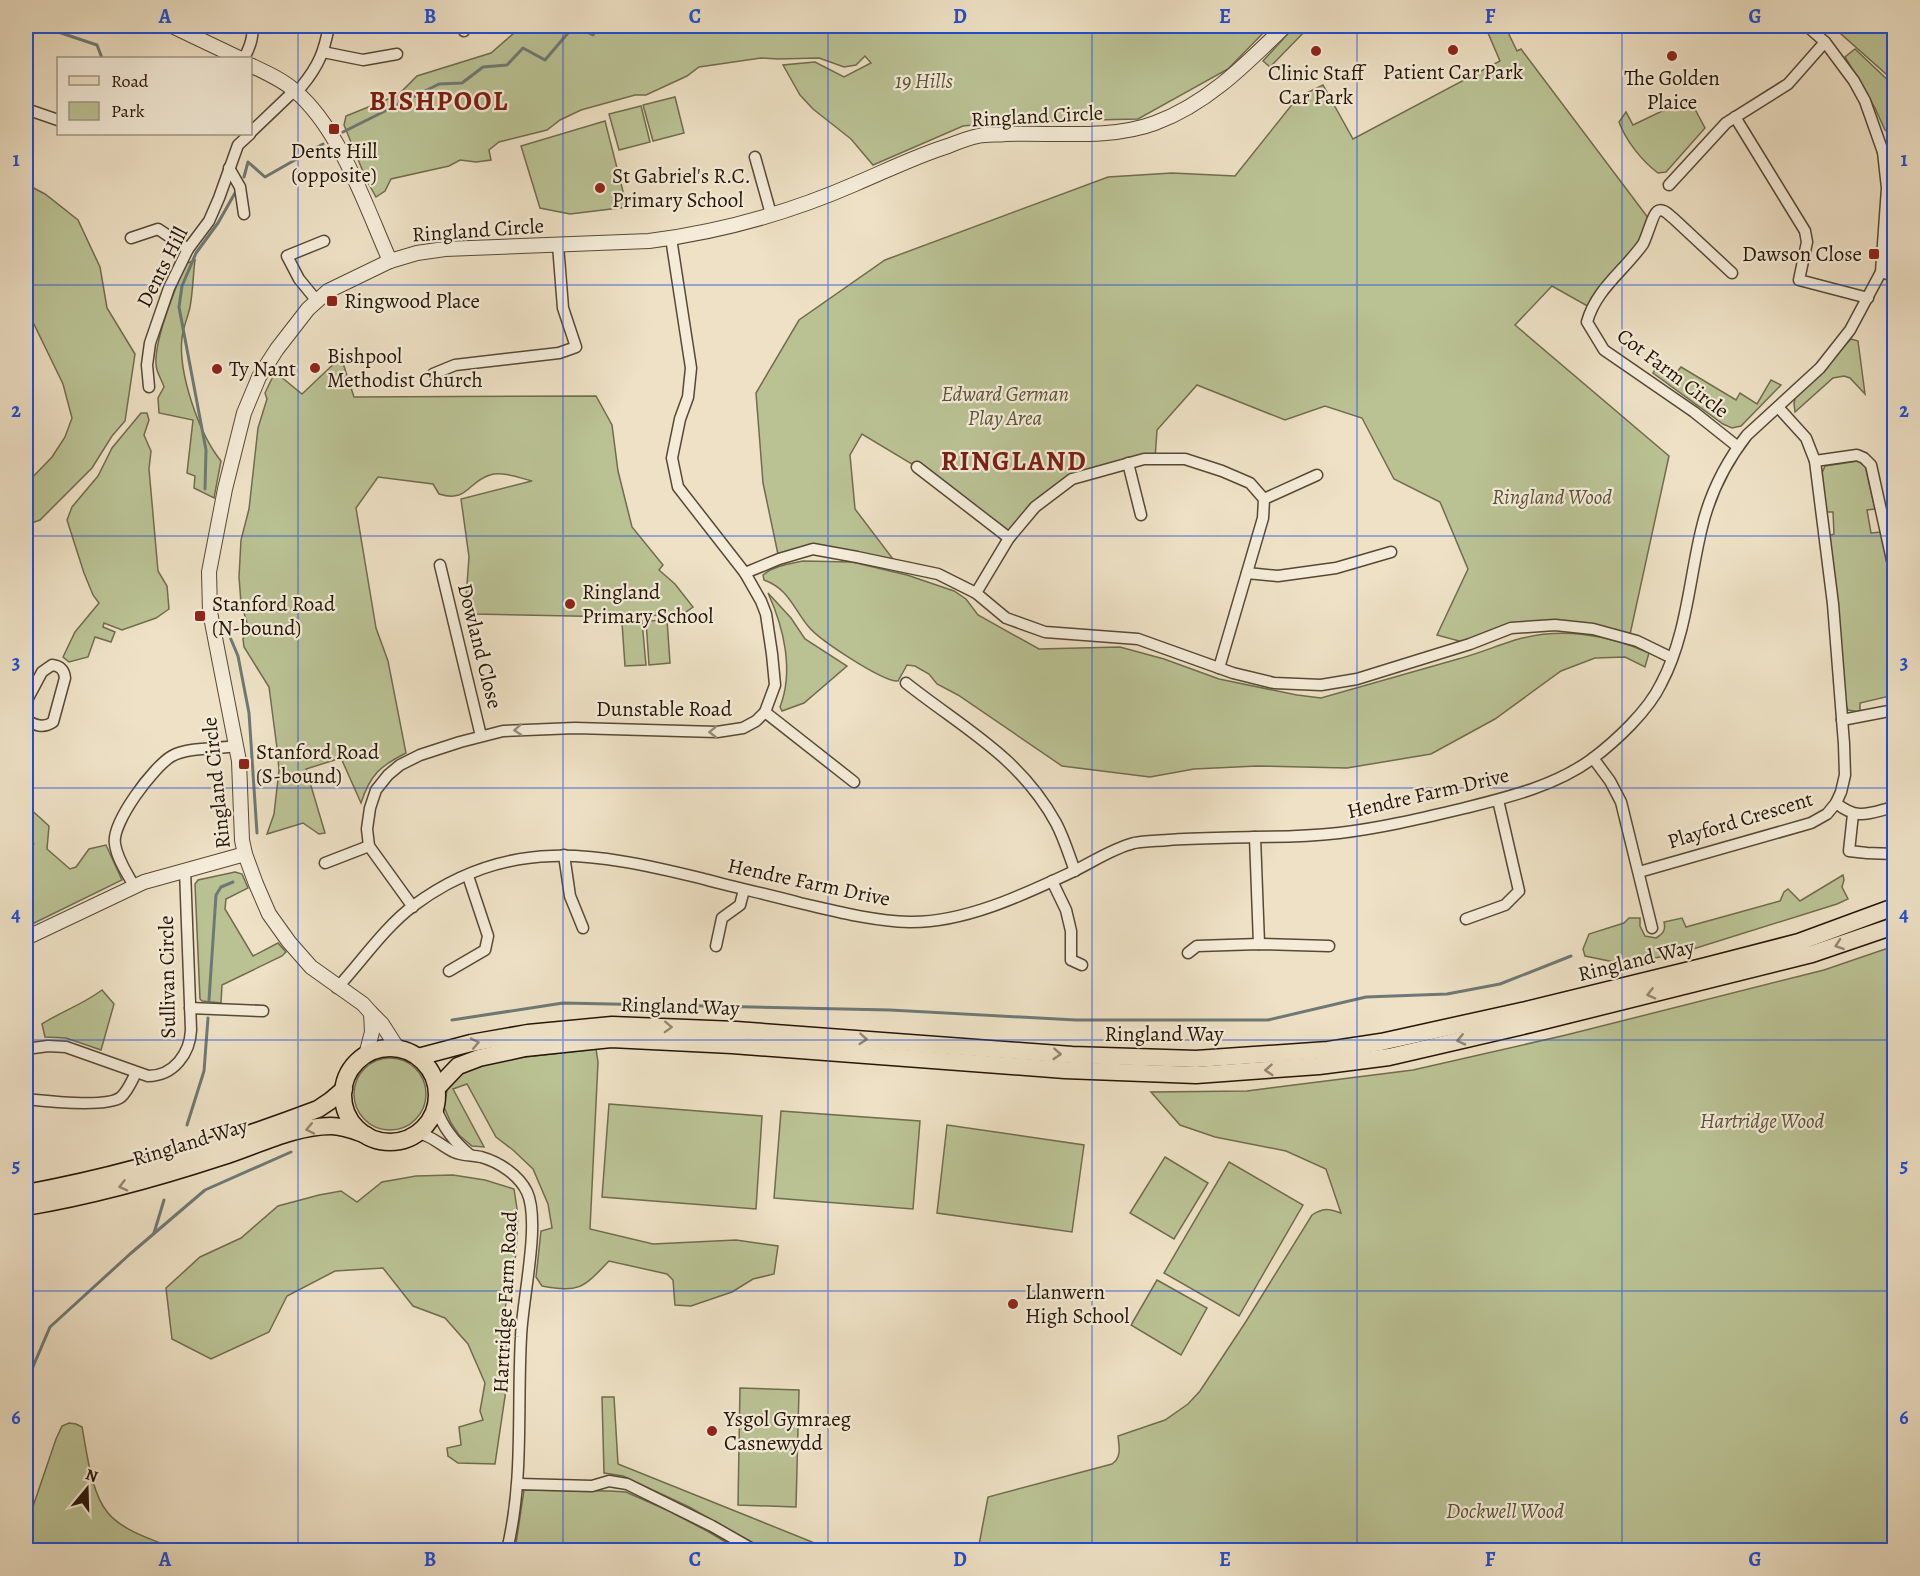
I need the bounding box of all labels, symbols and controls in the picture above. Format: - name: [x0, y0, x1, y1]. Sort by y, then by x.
- text: A: [158, 3, 172, 30]
- text: B: [424, 3, 436, 30]
- text: C: [689, 3, 701, 30]
- text: D: [953, 3, 967, 30]
- text: E: [1219, 3, 1231, 30]
- text: F: [1485, 3, 1496, 30]
- text: G: [1748, 3, 1762, 30]
- marker: Patient Car Park: [1446, 43, 1460, 57]
- marker: Clinic Staff Car Park: [1309, 44, 1323, 58]
- marker: The Golden Plaice: [1665, 49, 1679, 63]
- legend: [57, 57, 252, 135]
- place label: Patient Car Park: [1383, 58, 1524, 86]
- place label: Clinic Staff Car Park: [1268, 59, 1367, 111]
- place label: The Golden Plaice: [1624, 64, 1720, 116]
- park label: 19 Hills: [895, 67, 953, 95]
- text: Road: [111, 69, 149, 93]
- district label: BISHPOOL: [369, 83, 509, 119]
- text: Park: [111, 99, 145, 123]
- street label: Ringland Circle: [970, 99, 1104, 133]
- marker: Dents Hill (opposite): [327, 122, 341, 136]
- place label: Dents Hill (opposite): [290, 137, 378, 189]
- text: 1: [12, 146, 20, 173]
- text: 1: [1900, 146, 1908, 173]
- place label: St Gabriel's R.C. Primary School: [612, 162, 751, 214]
- marker: St Gabriel's R.C. Primary School: [593, 181, 607, 195]
- street label: Ringland Circle: [411, 211, 545, 249]
- street label: Dents Hill: [130, 222, 194, 312]
- place label: Dawson Close: [1742, 240, 1862, 268]
- marker: Dawson Close: [1867, 247, 1881, 261]
- place label: Ringwood Place: [344, 287, 480, 315]
- marker: Ringwood Place: [325, 294, 339, 308]
- street label: Cot Farm Circle: [1611, 322, 1735, 424]
- place label: Bishpool Methodist Church: [327, 342, 483, 394]
- place label: Ty Nant: [229, 355, 296, 383]
- marker: Bishpool Methodist Church: [308, 361, 322, 375]
- marker: Ty Nant: [210, 362, 224, 376]
- park label: Edward German Play Area: [941, 380, 1069, 432]
- text: 2: [11, 397, 21, 424]
- text: 2: [1899, 397, 1909, 424]
- district label: RINGLAND: [941, 443, 1087, 479]
- park label: Ringland Wood: [1492, 483, 1612, 511]
- place label: Ringland Primary School: [582, 578, 713, 630]
- street label: Dowland Close: [451, 580, 509, 712]
- place label: Stanford Road (N-bound): [212, 590, 336, 642]
- marker: Ringland Primary School: [563, 597, 577, 611]
- marker: Stanford Road (N-bound): [193, 609, 207, 623]
- text: 3: [12, 649, 20, 676]
- text: 3: [1900, 649, 1908, 676]
- street label: Dunstable Road: [596, 695, 733, 723]
- street label: Ringland Circle: [195, 716, 237, 850]
- one-way arrow: [514, 723, 523, 736]
- one-way arrow: [708, 725, 717, 738]
- place label: Stanford Road (S-bound): [256, 738, 380, 790]
- marker: Stanford Road (S-bound): [237, 757, 251, 771]
- street label: Hendre Farm Drive: [1344, 761, 1512, 825]
- street label: Playford Crescent: [1664, 785, 1816, 855]
- street label: Hendre Farm Drive: [725, 851, 893, 913]
- text: 4: [11, 901, 21, 928]
- text: 4: [1899, 901, 1909, 928]
- street label: Sullivan Circle: [152, 915, 182, 1039]
- street label: Ringland Way: [1575, 932, 1698, 988]
- one-way arrow: [1834, 937, 1845, 950]
- one-way arrow: [1646, 987, 1656, 1000]
- street label: Ringland Way: [620, 990, 741, 1022]
- one-way arrow: [664, 1020, 673, 1033]
- street label: Ringland Way: [1104, 1020, 1224, 1048]
- one-way arrow: [859, 1033, 868, 1046]
- one-way arrow: [1456, 1033, 1466, 1046]
- one-way arrow: [469, 1037, 479, 1050]
- one-way arrow: [1053, 1047, 1062, 1060]
- one-way arrow: [1264, 1063, 1273, 1076]
- park label: Hartridge Wood: [1700, 1107, 1825, 1135]
- street label: Ringland Way: [129, 1111, 252, 1173]
- one-way arrow: [305, 1122, 315, 1135]
- text: 5: [12, 1152, 20, 1179]
- text: 5: [1900, 1152, 1908, 1179]
- one-way arrow: [119, 1179, 129, 1192]
- street label: Hartridge Farm Road: [486, 1209, 524, 1394]
- place label: Llanwern High School: [1025, 1278, 1129, 1330]
- marker: Llanwern High School: [1006, 1297, 1020, 1311]
- text: 6: [11, 1404, 21, 1431]
- text: 6: [1899, 1404, 1909, 1431]
- place label: Ysgol Gymraeg Casnewydd: [723, 1405, 851, 1457]
- marker: Ysgol Gymraeg Casnewydd: [705, 1424, 719, 1438]
- north arrow: [57, 1459, 117, 1519]
- text: N: [82, 1463, 101, 1488]
- park label: Dockwell Wood: [1446, 1497, 1564, 1525]
- text: A: [158, 1546, 172, 1573]
- text: B: [424, 1546, 436, 1573]
- text: C: [689, 1546, 701, 1573]
- text: D: [953, 1546, 967, 1573]
- text: E: [1219, 1546, 1231, 1573]
- text: F: [1485, 1546, 1496, 1573]
- text: G: [1748, 1546, 1762, 1573]

